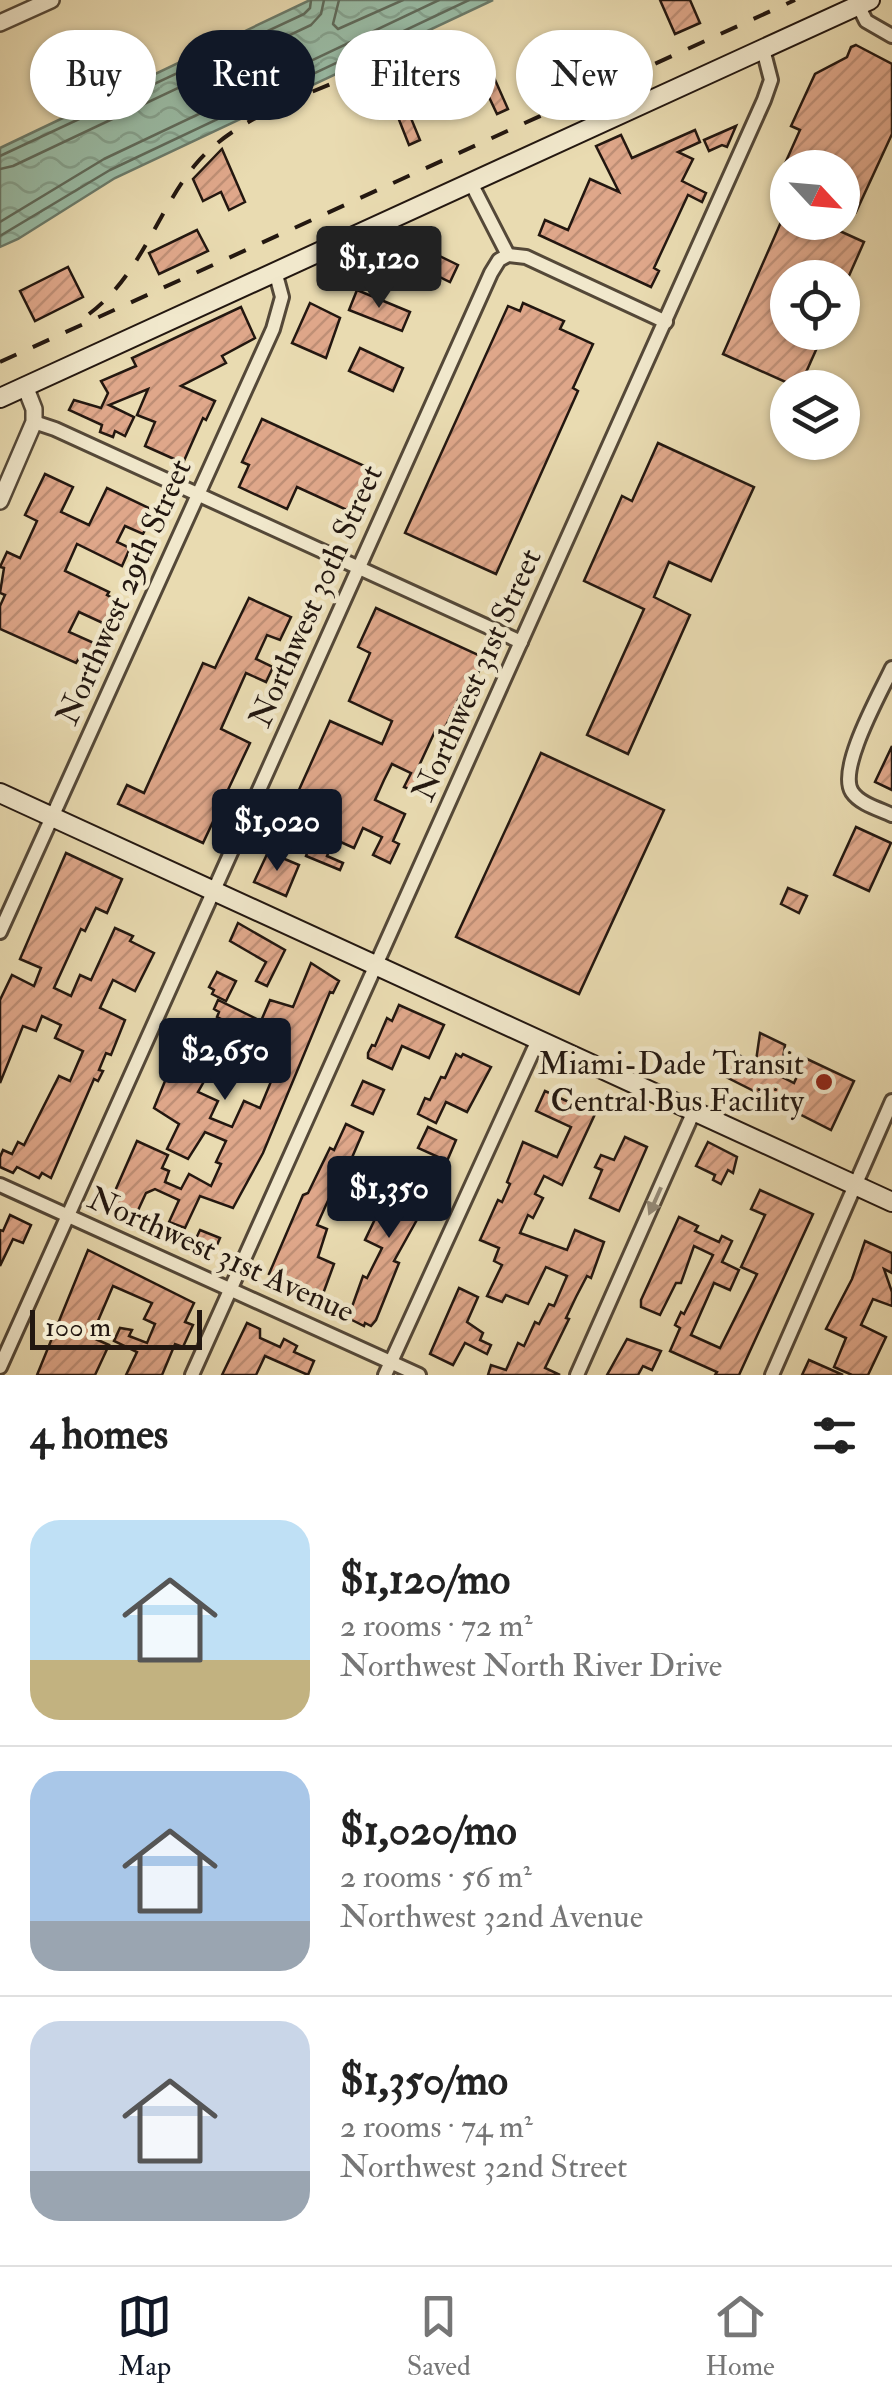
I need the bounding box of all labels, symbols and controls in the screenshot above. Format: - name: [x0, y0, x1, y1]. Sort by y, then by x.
- chip: Buy: [30, 30, 156, 120]
- chip: Rent: [176, 30, 315, 120]
- chip: Filters: [335, 30, 496, 120]
- chip: New: [516, 30, 653, 120]
- north arrow: [770, 150, 860, 240]
- map controls: [770, 150, 860, 460]
- pin: $1,120: [298, 226, 460, 311]
- text: $1,120: [338, 238, 420, 278]
- button: locate: [770, 260, 860, 350]
- button: layers: [770, 370, 860, 460]
- street label: Northwest 29th Street: [47, 453, 201, 731]
- street label: Northwest 30th Street: [240, 459, 392, 733]
- street label: Northwest 31st Street: [403, 543, 551, 807]
- pin: $1,020: [196, 789, 358, 874]
- text: $1,020: [234, 801, 320, 841]
- pin: $2,650: [144, 1018, 306, 1103]
- text: $2,650: [181, 1030, 269, 1070]
- place label: Miami-Dade Transit Central Bus Facility: [538, 1044, 805, 1121]
- marker: Miami-Dade Transit Central Bus Facility: [813, 1071, 835, 1093]
- pin: $1,350: [308, 1156, 470, 1241]
- text: $1,350: [349, 1168, 429, 1208]
- street label: Northwest 31st Avenue: [82, 1178, 360, 1332]
- one-way arrow: [647, 1186, 663, 1215]
- scale bar: [30, 1305, 202, 1350]
- text: 100 m: [45, 1310, 111, 1345]
- icon: filters: [807, 1408, 862, 1463]
- text: 4 homes: [30, 1409, 168, 1461]
- text: $1,120/mo: [340, 1554, 510, 1606]
- icon: home: [110, 1560, 230, 1680]
- text: 2 rooms · 72 m²: [340, 1606, 533, 1646]
- text: Northwest North River Drive: [340, 1646, 722, 1686]
- text: $1,020/mo: [340, 1805, 517, 1857]
- icon: home: [110, 1811, 230, 1931]
- text: 2 rooms · 56 m²: [340, 1857, 532, 1897]
- text: Northwest 32nd Avenue: [340, 1897, 643, 1937]
- text: $1,350/mo: [340, 2055, 508, 2107]
- icon: home: [110, 2061, 230, 2181]
- text: 2 rooms · 74 m²: [340, 2107, 533, 2147]
- text: Northwest 32nd Street: [340, 2147, 627, 2187]
- tab: Map: [117, 2289, 172, 2384]
- tab: Saved: [407, 2289, 471, 2384]
- tab: Home: [705, 2289, 775, 2384]

